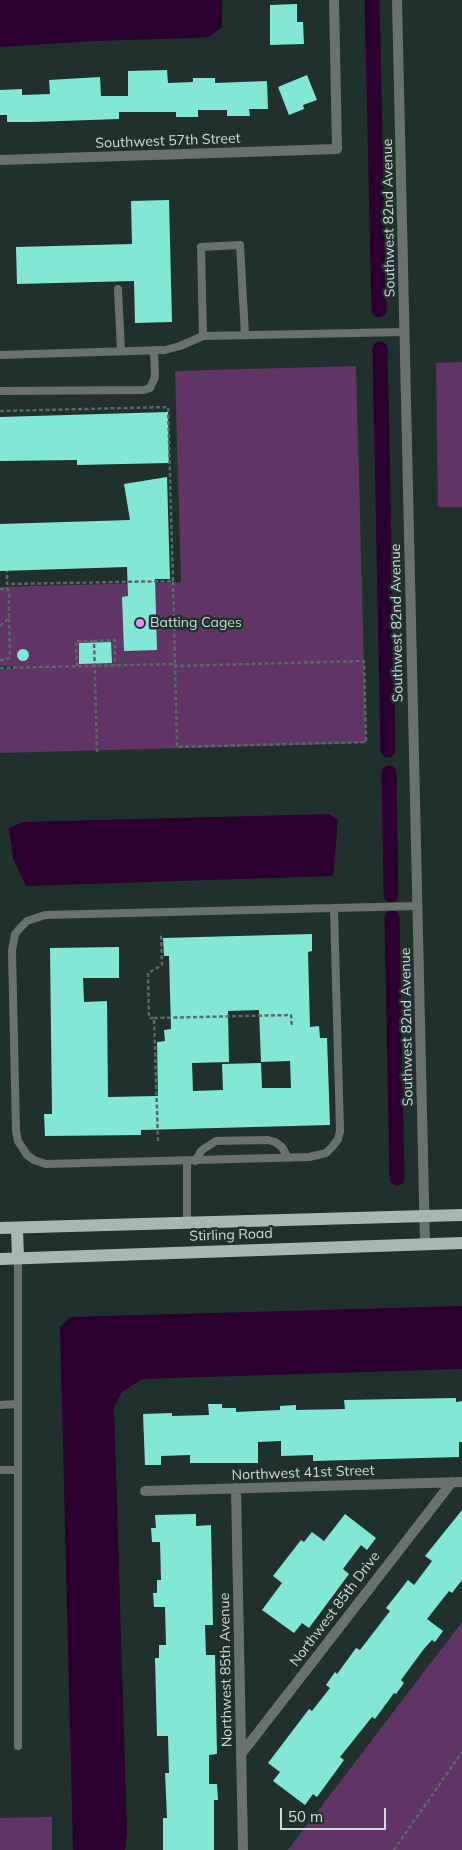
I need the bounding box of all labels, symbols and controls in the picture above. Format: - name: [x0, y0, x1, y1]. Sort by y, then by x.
- street label: Southwest 57th Street: [95, 130, 241, 152]
- street label: Southwest 82nd Avenue: [379, 138, 399, 298]
- street label: Southwest 82nd Avenue: [387, 543, 407, 703]
- place label: Batting Cages: [150, 615, 242, 631]
- marker: Batting Cages: [134, 617, 146, 629]
- street label: Southwest 82nd Avenue: [397, 947, 417, 1107]
- street label: Stirling Road: [189, 1225, 273, 1245]
- street label: Northwest 41st Street: [231, 1462, 375, 1484]
- street label: Northwest 85th Drive: [286, 1548, 384, 1670]
- street label: Northwest 85th Avenue: [216, 1593, 236, 1747]
- scale bar: [282, 1798, 388, 1830]
- text: 50 m: [288, 1807, 323, 1826]

